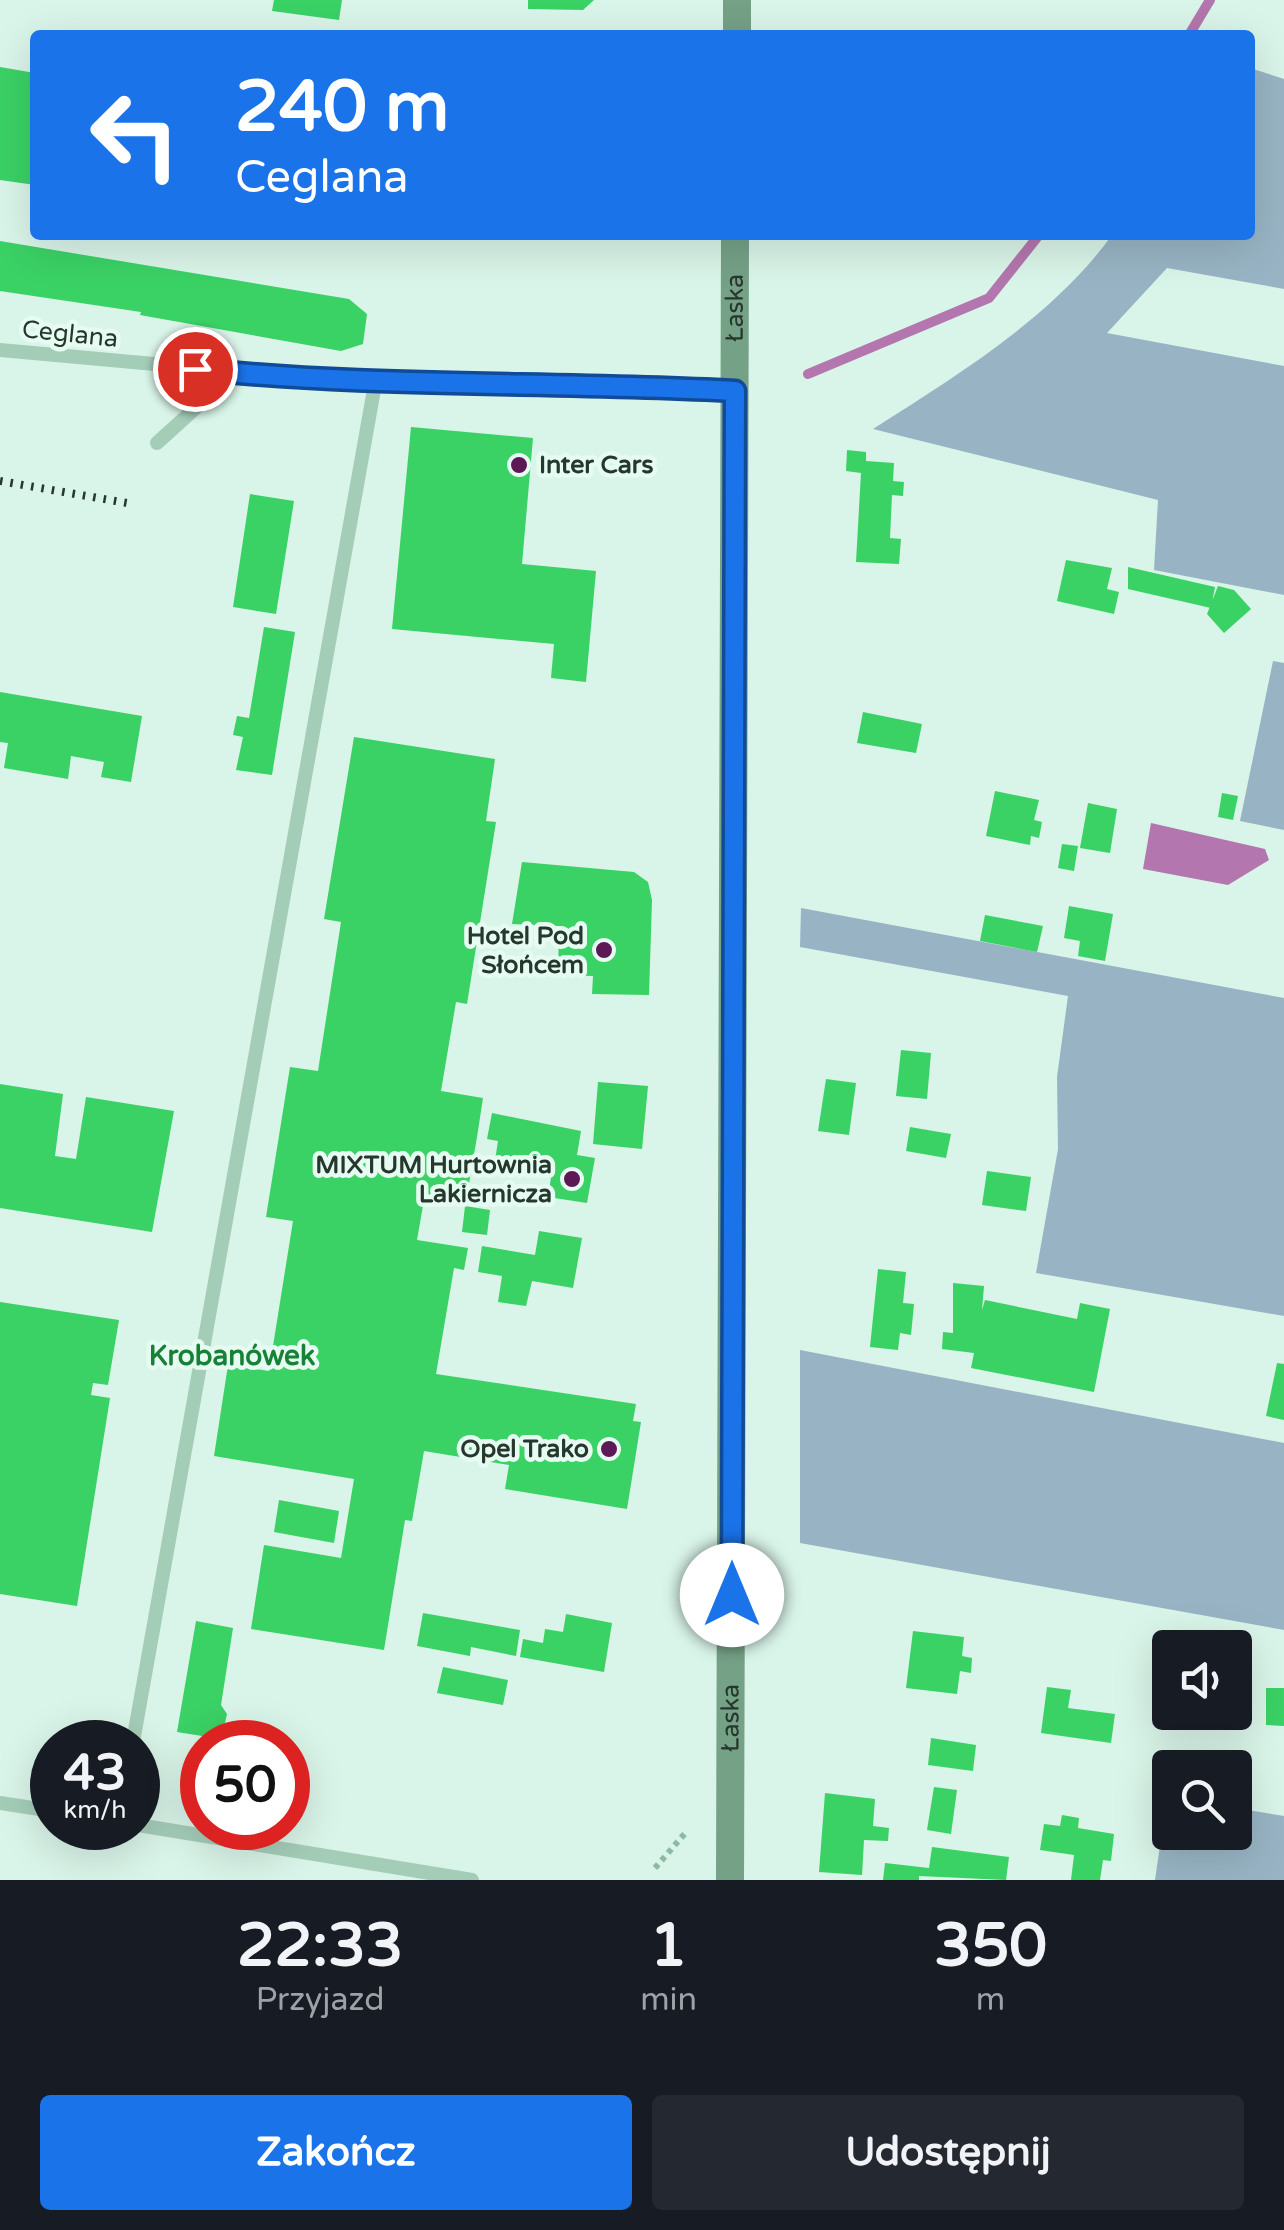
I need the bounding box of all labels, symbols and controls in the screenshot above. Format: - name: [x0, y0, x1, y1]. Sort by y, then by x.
- text: 240 m: [235, 66, 449, 150]
- icon: left: [70, 70, 200, 200]
- text: Ceglana: [235, 151, 409, 205]
- street label: Łaska: [720, 274, 750, 342]
- street label: Ceglana: [20, 314, 120, 354]
- pin: [153, 327, 238, 412]
- icon: arrive: [168, 342, 223, 397]
- place label: Inter Cars: [539, 450, 653, 480]
- marker: Inter Cars: [508, 454, 530, 476]
- place label: Hotel Pod Słońcem: [467, 921, 584, 980]
- marker: Hotel Pod Słońcem: [593, 939, 615, 961]
- place label: MIXTUM Hurtownia Lakiernicza: [315, 1150, 552, 1209]
- marker: MIXTUM Hurtownia Lakiernicza: [561, 1168, 583, 1190]
- district label: Krobanówek: [149, 1339, 315, 1373]
- place label: Opel Trako: [460, 1434, 589, 1464]
- marker: Opel Trako: [598, 1438, 620, 1460]
- position arrow: [680, 1543, 784, 1647]
- map controls: [1152, 1630, 1252, 1850]
- button: sound: [1152, 1630, 1252, 1730]
- street label: Łaska: [715, 1684, 746, 1752]
- speed limit sign: 50: [180, 1720, 310, 1850]
- text: 43: [64, 1743, 126, 1803]
- button: search: [1152, 1750, 1252, 1850]
- text: km/h: [64, 1795, 126, 1825]
- text: 22:33: [237, 1910, 403, 1982]
- text: 1: [650, 1910, 687, 1982]
- text: 350: [934, 1910, 1047, 1982]
- text: Przyjazd: [256, 1981, 385, 2019]
- text: min: [640, 1981, 697, 2019]
- text: m: [976, 1981, 1005, 2019]
- button: Zakończ: [40, 2095, 632, 2210]
- button: Udostępnij: [652, 2095, 1244, 2210]

